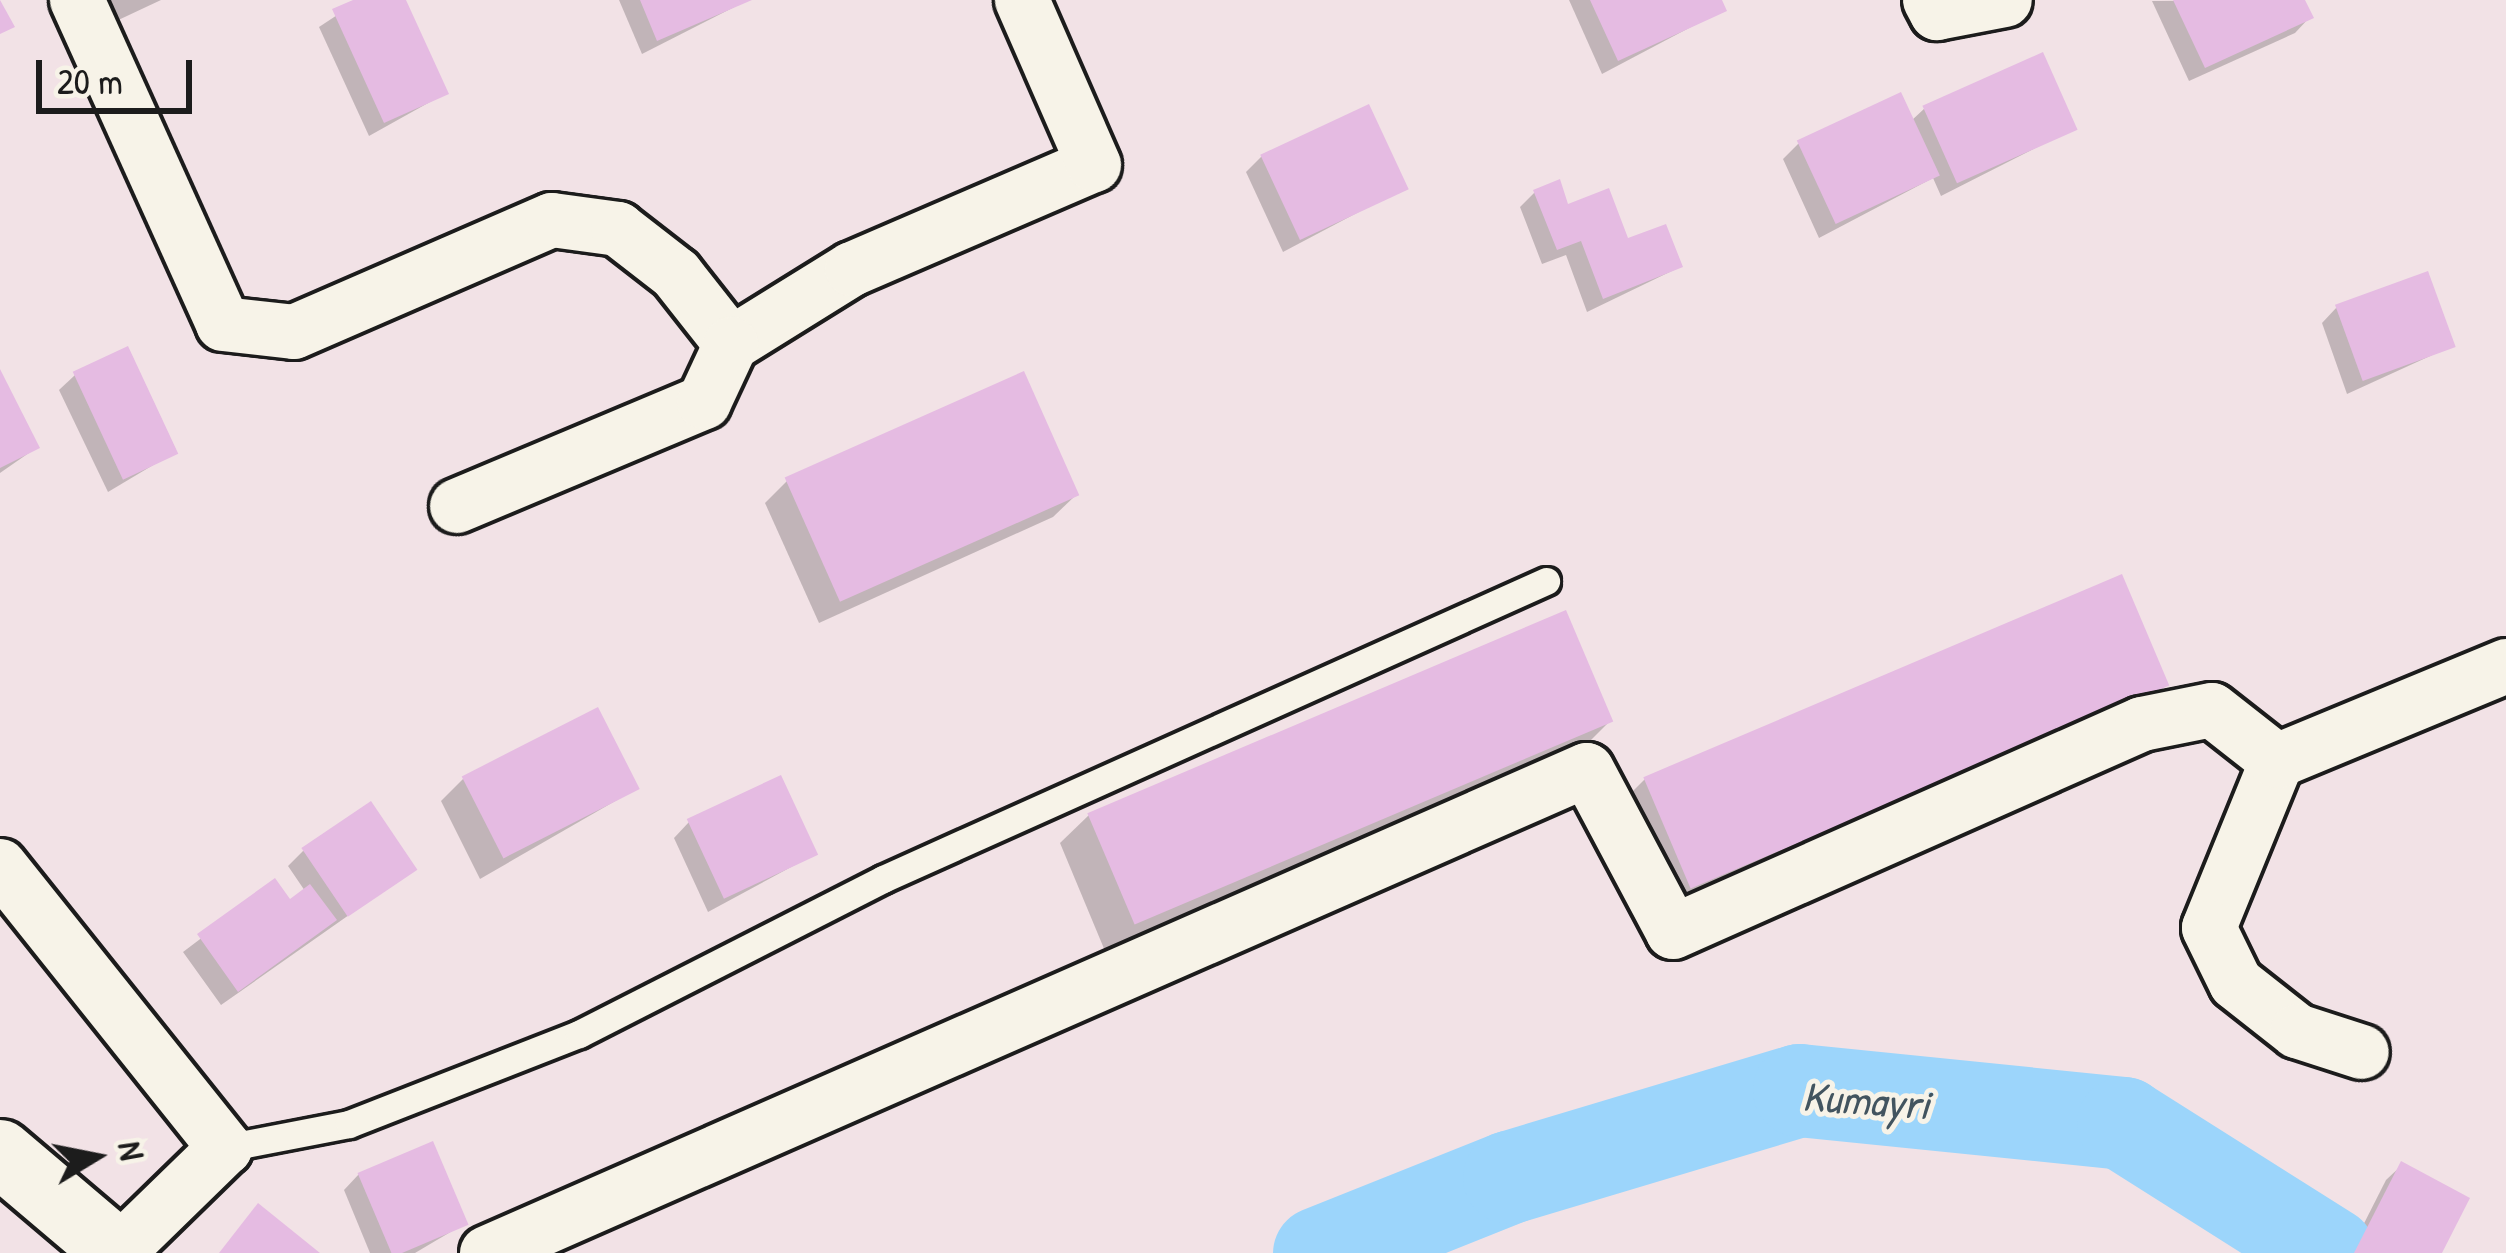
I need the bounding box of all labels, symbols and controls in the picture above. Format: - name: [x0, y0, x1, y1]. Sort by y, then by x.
- scale bar: [42, 36, 198, 110]
- text: 20 m: [57, 56, 123, 105]
- water label: Kumayri: [1801, 1070, 1931, 1130]
- north arrow: [36, 1097, 156, 1217]
- text: N: [108, 1138, 155, 1163]

